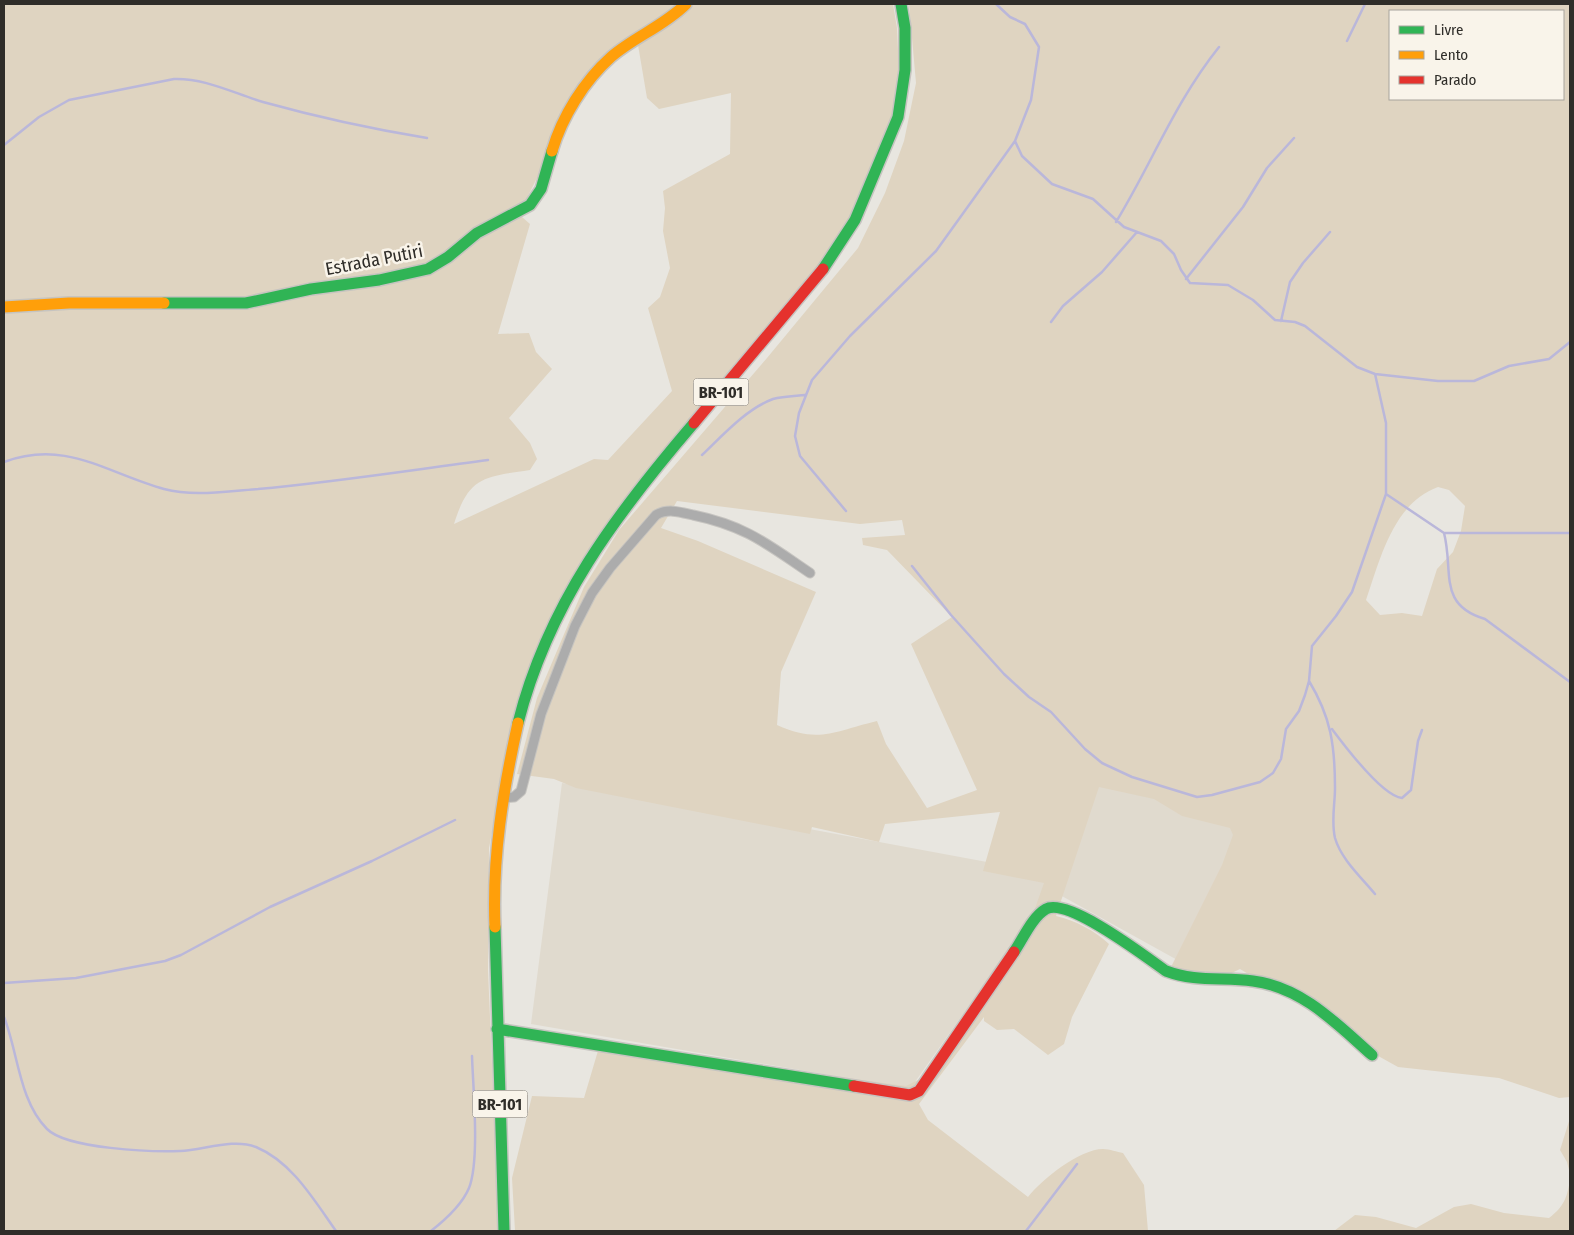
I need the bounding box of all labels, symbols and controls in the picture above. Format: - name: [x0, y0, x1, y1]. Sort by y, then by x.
- legend: [1389, 10, 1564, 100]
- text: Livre: [1434, 21, 1463, 39]
- text: Lento: [1434, 46, 1468, 64]
- text: Parado: [1434, 71, 1477, 89]
- street label: Estrada Putiri: [323, 240, 425, 280]
- road number: BR-101: [694, 378, 748, 406]
- road number: BR-101: [472, 1090, 528, 1118]

